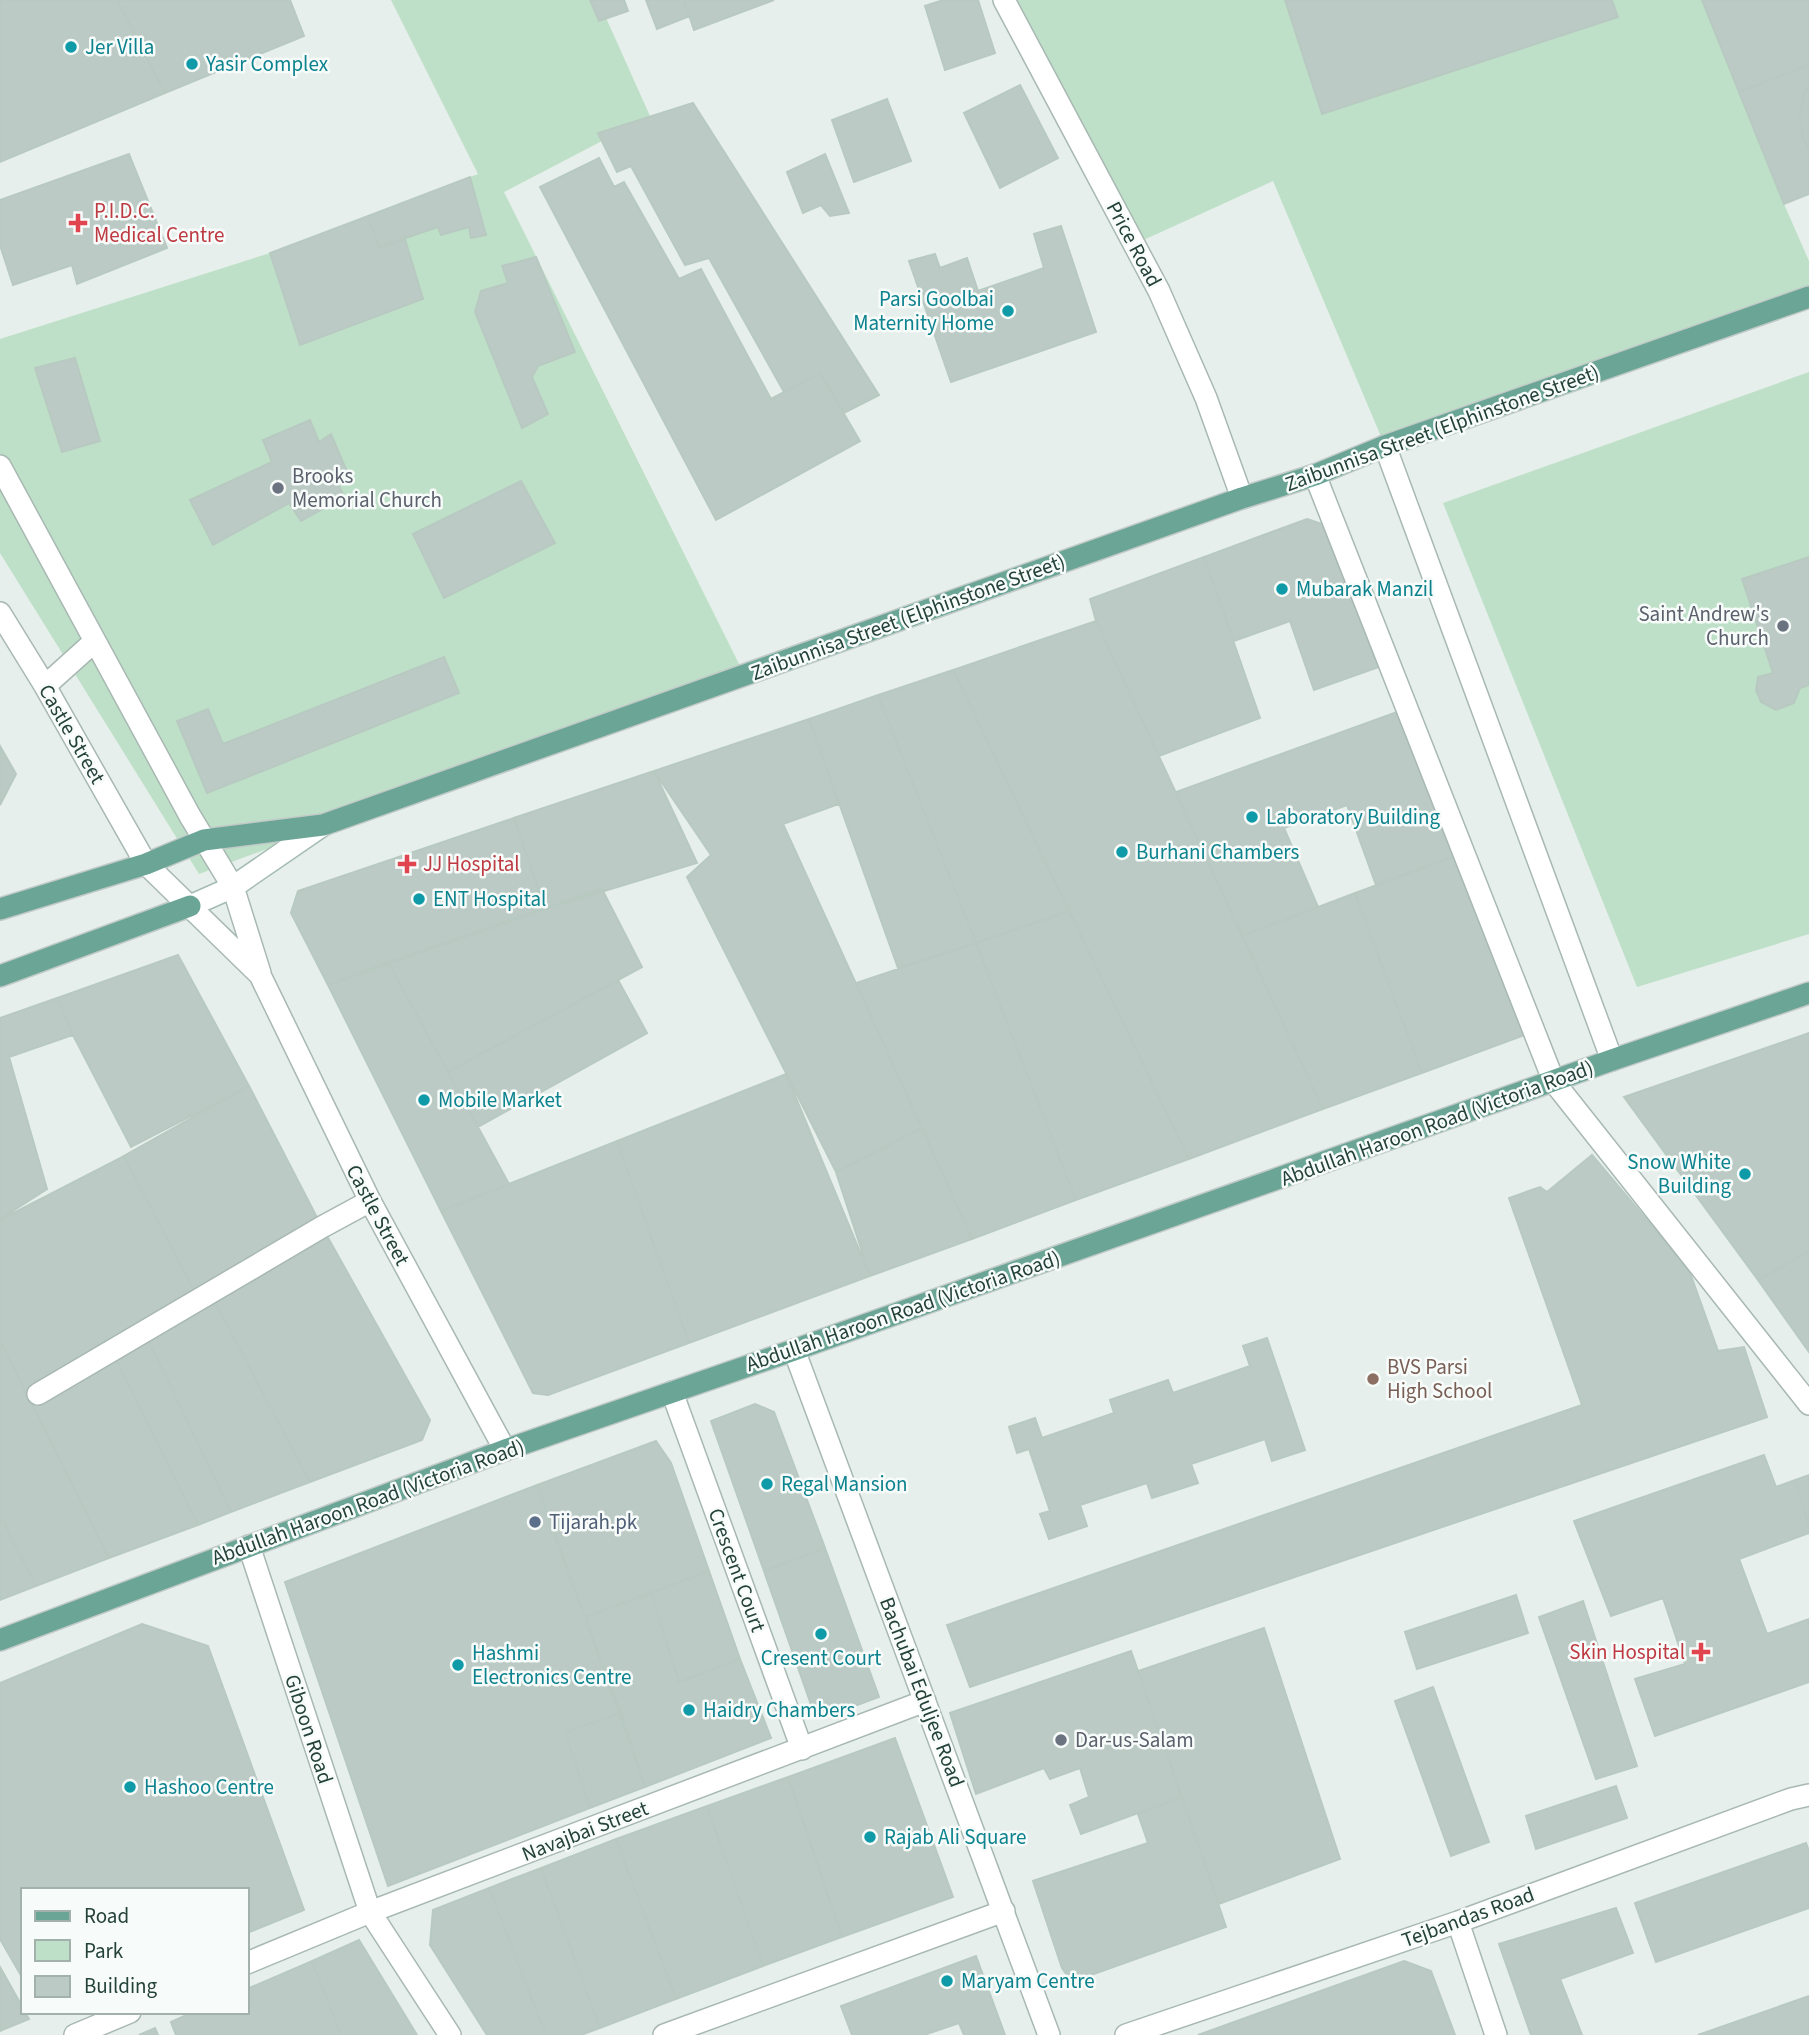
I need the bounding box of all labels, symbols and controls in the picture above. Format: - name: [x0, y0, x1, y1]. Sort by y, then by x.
- place label: Jer Villa: [85, 32, 154, 62]
- marker: Jer Villa: [63, 39, 79, 55]
- place label: Yasir Complex: [205, 49, 329, 79]
- marker: Yasir Complex: [184, 56, 200, 72]
- place label: P.I.D.C. Medical Centre: [94, 196, 225, 250]
- street label: Price Road: [1099, 196, 1169, 292]
- marker: P.I.D.C. Medical Centre: [68, 213, 88, 233]
- place label: Parsi Goolbai Maternity Home: [853, 284, 994, 338]
- marker: Parsi Goolbai Maternity Home: [1000, 303, 1016, 319]
- street label: Zaibunnisa Street (Elphinstone Street): [1281, 357, 1603, 499]
- place label: Brooks Memorial Church: [292, 461, 442, 515]
- marker: Brooks Memorial Church: [270, 480, 286, 496]
- street label: Zaibunnisa Street (Elphinstone Street): [747, 546, 1069, 688]
- place label: Mubarak Manzil: [1296, 574, 1433, 604]
- marker: Mubarak Manzil: [1274, 581, 1290, 597]
- place label: Saint Andrew's Church: [1638, 599, 1769, 653]
- marker: Saint Andrew's Church: [1775, 618, 1791, 634]
- street label: Castle Street: [31, 679, 113, 789]
- place label: Laboratory Building: [1266, 802, 1440, 832]
- marker: Laboratory Building: [1244, 809, 1260, 825]
- place label: Burhani Chambers: [1136, 837, 1300, 867]
- marker: Burhani Chambers: [1114, 844, 1130, 860]
- place label: JJ Hospital: [423, 849, 520, 879]
- marker: JJ Hospital: [397, 854, 417, 874]
- place label: ENT Hospital: [433, 884, 546, 914]
- marker: ENT Hospital: [411, 891, 427, 907]
- street label: Abdullah Haroon Road (Victoria Road): [1277, 1052, 1597, 1194]
- place label: Mobile Market: [438, 1085, 562, 1115]
- marker: Mobile Market: [416, 1092, 432, 1108]
- place label: Snow White Building: [1627, 1147, 1731, 1201]
- street label: Castle Street: [339, 1159, 417, 1271]
- marker: Snow White Building: [1737, 1166, 1753, 1182]
- street label: Abdullah Haroon Road (Victoria Road): [742, 1243, 1064, 1379]
- place label: BVS Parsi High School: [1387, 1352, 1492, 1406]
- marker: BVS Parsi High School: [1365, 1371, 1381, 1387]
- street label: Abdullah Haroon Road (Victoria Road): [208, 1431, 528, 1573]
- place label: Regal Mansion: [781, 1469, 908, 1499]
- marker: Regal Mansion: [759, 1476, 775, 1492]
- street label: Crescent Court: [701, 1504, 773, 1636]
- place label: Tijarah.pk: [549, 1507, 638, 1537]
- marker: Tijarah.pk: [527, 1514, 543, 1530]
- street label: Bachubai Eduljee Road: [872, 1593, 972, 1791]
- marker: Cresent Court: [813, 1626, 829, 1642]
- place label: Skin Hospital: [1569, 1637, 1685, 1667]
- place label: Hashmi Electronics Centre: [472, 1638, 631, 1692]
- marker: Skin Hospital: [1691, 1642, 1711, 1662]
- place label: Cresent Court: [761, 1643, 881, 1673]
- marker: Hashmi Electronics Centre: [450, 1657, 466, 1673]
- street label: Giboon Road: [277, 1671, 341, 1787]
- place label: Haidry Chambers: [703, 1695, 856, 1725]
- marker: Haidry Chambers: [681, 1702, 697, 1718]
- place label: Dar-us-Salam: [1075, 1725, 1194, 1755]
- marker: Dar-us-Salam: [1053, 1732, 1069, 1748]
- place label: Hashoo Centre: [144, 1772, 274, 1802]
- marker: Hashoo Centre: [122, 1779, 138, 1795]
- street label: Navajbai Street: [517, 1793, 653, 1869]
- place label: Rajab Ali Square: [884, 1822, 1027, 1852]
- marker: Rajab Ali Square: [862, 1829, 878, 1845]
- street label: Tejbandas Road: [1397, 1879, 1539, 1955]
- legend: [21, 1888, 248, 2014]
- text: Road: [84, 1901, 129, 1931]
- text: Park: [84, 1936, 124, 1966]
- place label: Maryam Centre: [961, 1966, 1095, 1996]
- text: Building: [84, 1971, 158, 2001]
- marker: Maryam Centre: [939, 1973, 955, 1989]

